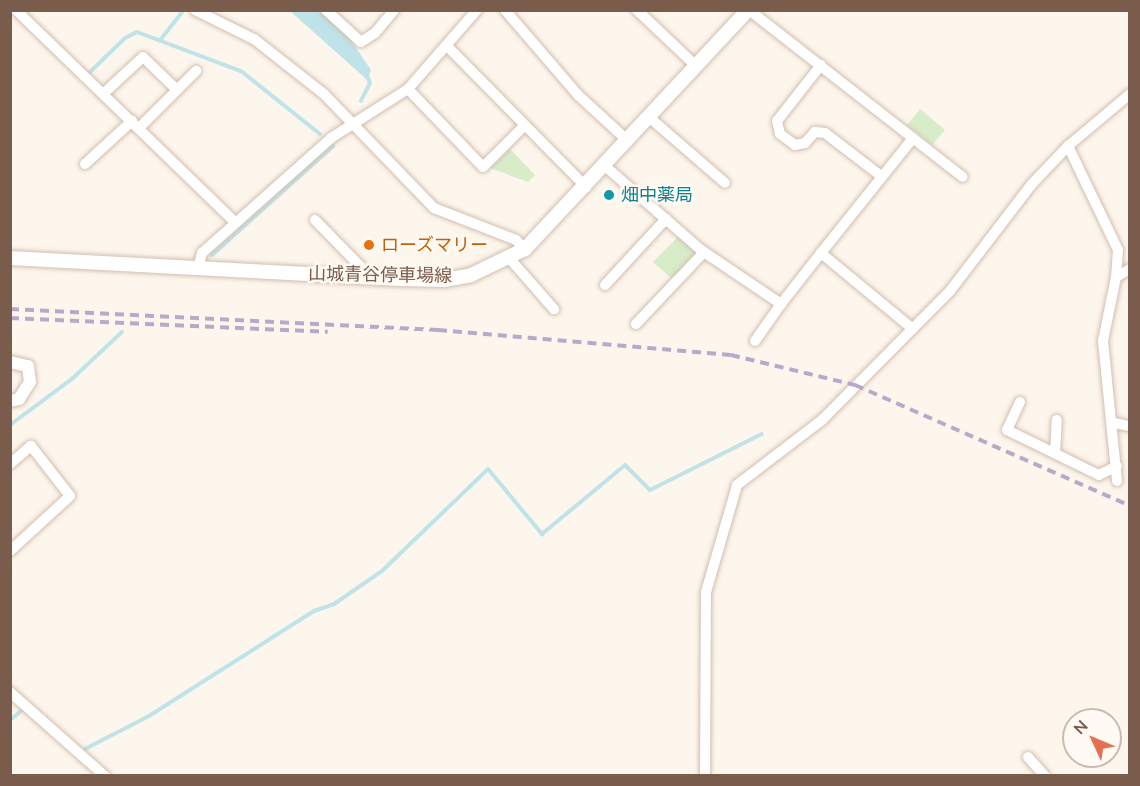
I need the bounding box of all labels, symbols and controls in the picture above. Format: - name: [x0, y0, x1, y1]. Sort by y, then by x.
- place label: 畑中薬局: [621, 184, 693, 206]
- marker: 畑中薬局: [602, 188, 616, 202]
- place label: ローズマリー: [381, 234, 489, 256]
- marker: ローズマリー: [362, 238, 376, 252]
- street label: 山城青谷停車場線: [308, 263, 452, 287]
- north arrow: [1062, 708, 1122, 768]
- text: N: [1069, 716, 1092, 738]

